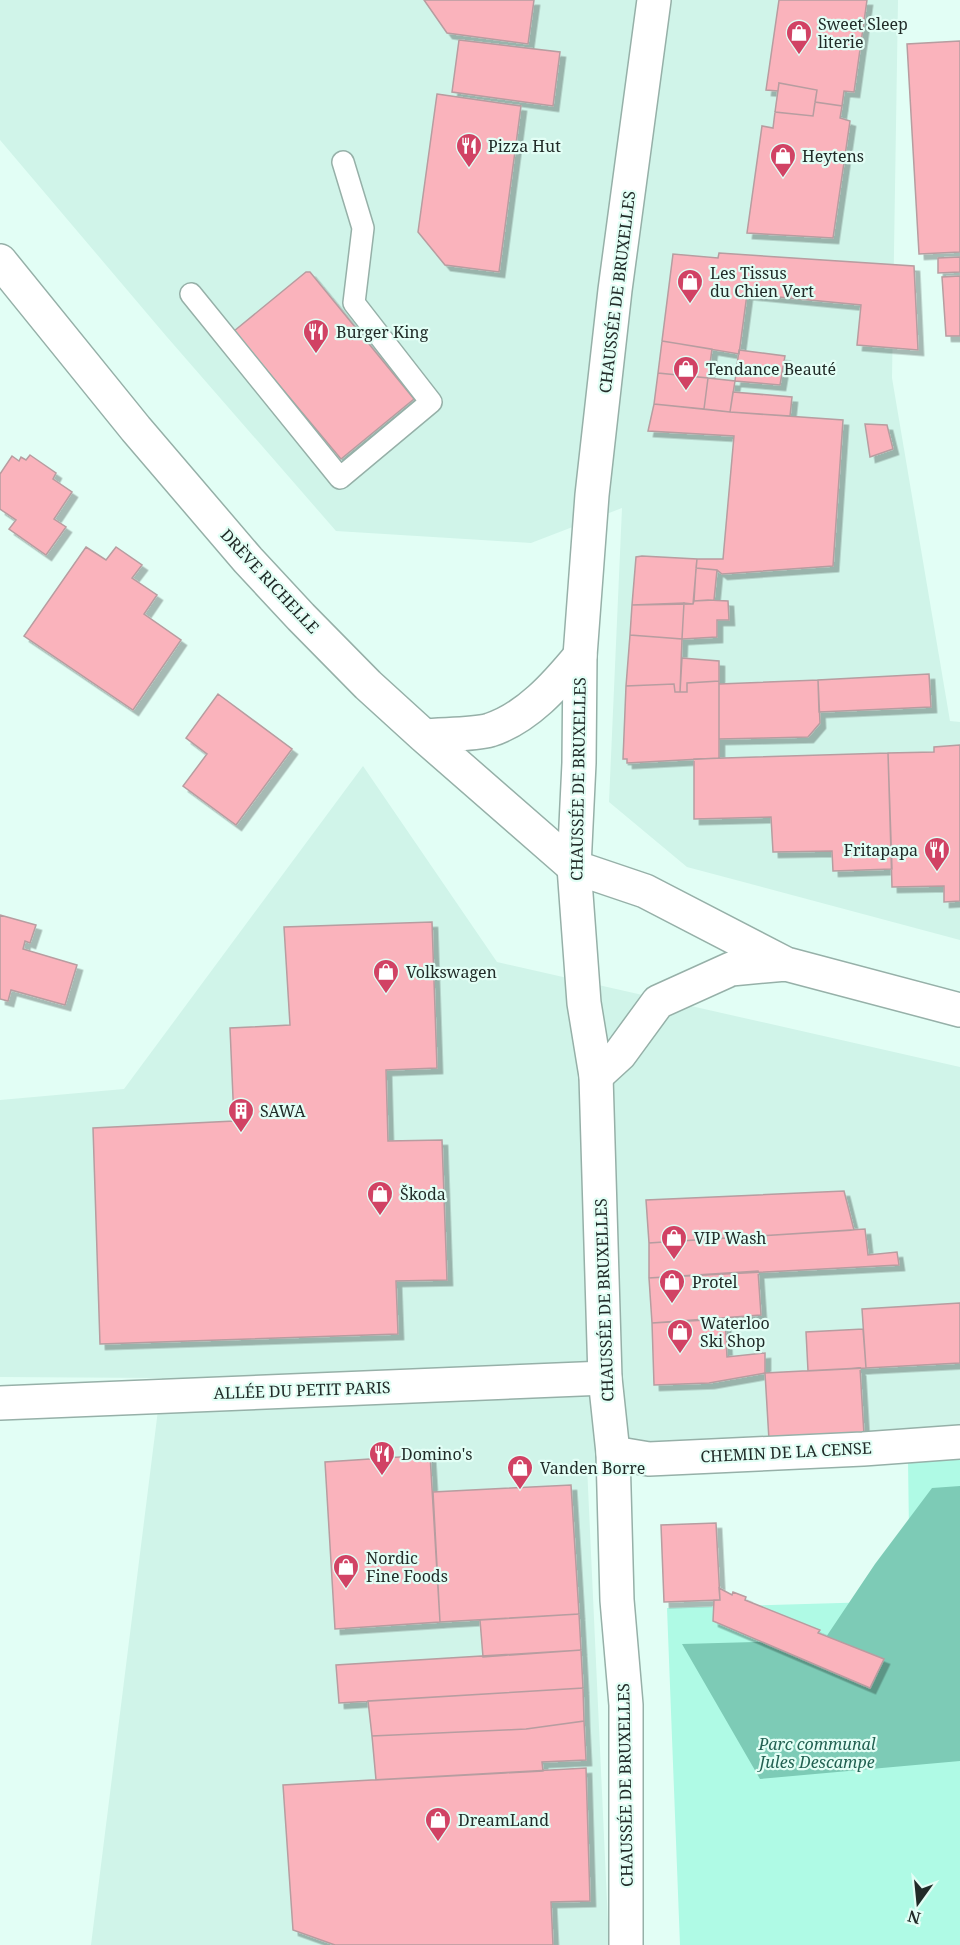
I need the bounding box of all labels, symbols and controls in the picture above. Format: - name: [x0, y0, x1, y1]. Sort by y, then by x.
- place label: Sweet Sleep literie: [818, 13, 908, 53]
- shop icon: Sweet Sleep literie: [784, 18, 814, 56]
- restaurant icon: Pizza Hut: [454, 131, 484, 169]
- place label: Pizza Hut: [488, 135, 561, 157]
- shop icon: Heytens: [768, 141, 798, 179]
- place label: Heytens: [802, 145, 864, 167]
- street label: CHAUSSÉE DE BRUXELLES: [594, 190, 640, 394]
- place label: Les Tissus du Chien Vert: [710, 262, 814, 302]
- shop icon: Les Tissus du Chien Vert: [675, 267, 705, 305]
- restaurant icon: Burger King: [301, 317, 331, 355]
- place label: Burger King: [336, 321, 429, 343]
- shop icon: Tendance Beauté: [671, 354, 701, 392]
- place label: Tendance Beauté: [706, 358, 836, 380]
- street label: DRÈVE RICHELLE: [216, 524, 324, 638]
- street label: CHAUSSÉE DE BRUXELLES: [565, 677, 591, 881]
- restaurant icon: Fritapapa: [922, 835, 952, 873]
- place label: Fritapapa: [844, 839, 918, 861]
- shop icon: Volkswagen: [371, 957, 401, 995]
- place label: Volkswagen: [406, 961, 497, 983]
- building icon: SAWA: [226, 1096, 256, 1134]
- place label: SAWA: [260, 1100, 306, 1122]
- shop icon: Škoda: [365, 1179, 395, 1217]
- place label: Škoda: [400, 1183, 446, 1205]
- street label: CHAUSSÉE DE BRUXELLES: [589, 1198, 619, 1402]
- shop icon: VIP Wash: [659, 1223, 689, 1261]
- place label: VIP Wash: [694, 1227, 767, 1249]
- shop icon: Protel: [657, 1267, 687, 1305]
- place label: Protel: [692, 1271, 738, 1293]
- place label: Waterloo Ski Shop: [700, 1312, 770, 1352]
- shop icon: Waterloo Ski Shop: [665, 1317, 695, 1355]
- street label: ALLÉE DU PETIT PARIS: [213, 1376, 391, 1404]
- street label: CHEMIN DE LA CENSE: [700, 1437, 872, 1467]
- restaurant icon: Domino's: [367, 1439, 397, 1477]
- place label: Domino's: [401, 1443, 472, 1465]
- shop icon: Vanden Borre: [505, 1453, 535, 1491]
- place label: Vanden Borre: [540, 1457, 645, 1479]
- place label: Nordic Fine Foods: [366, 1547, 448, 1587]
- shop icon: Nordic Fine Foods: [331, 1552, 361, 1590]
- street label: CHAUSSÉE DE BRUXELLES: [612, 1683, 638, 1887]
- park label: Parc communal Jules Descampe: [756, 1733, 876, 1773]
- shop icon: DreamLand: [423, 1805, 453, 1843]
- place label: DreamLand: [458, 1809, 549, 1831]
- north arrow: [888, 1873, 948, 1933]
- text: N: [905, 1905, 923, 1930]

